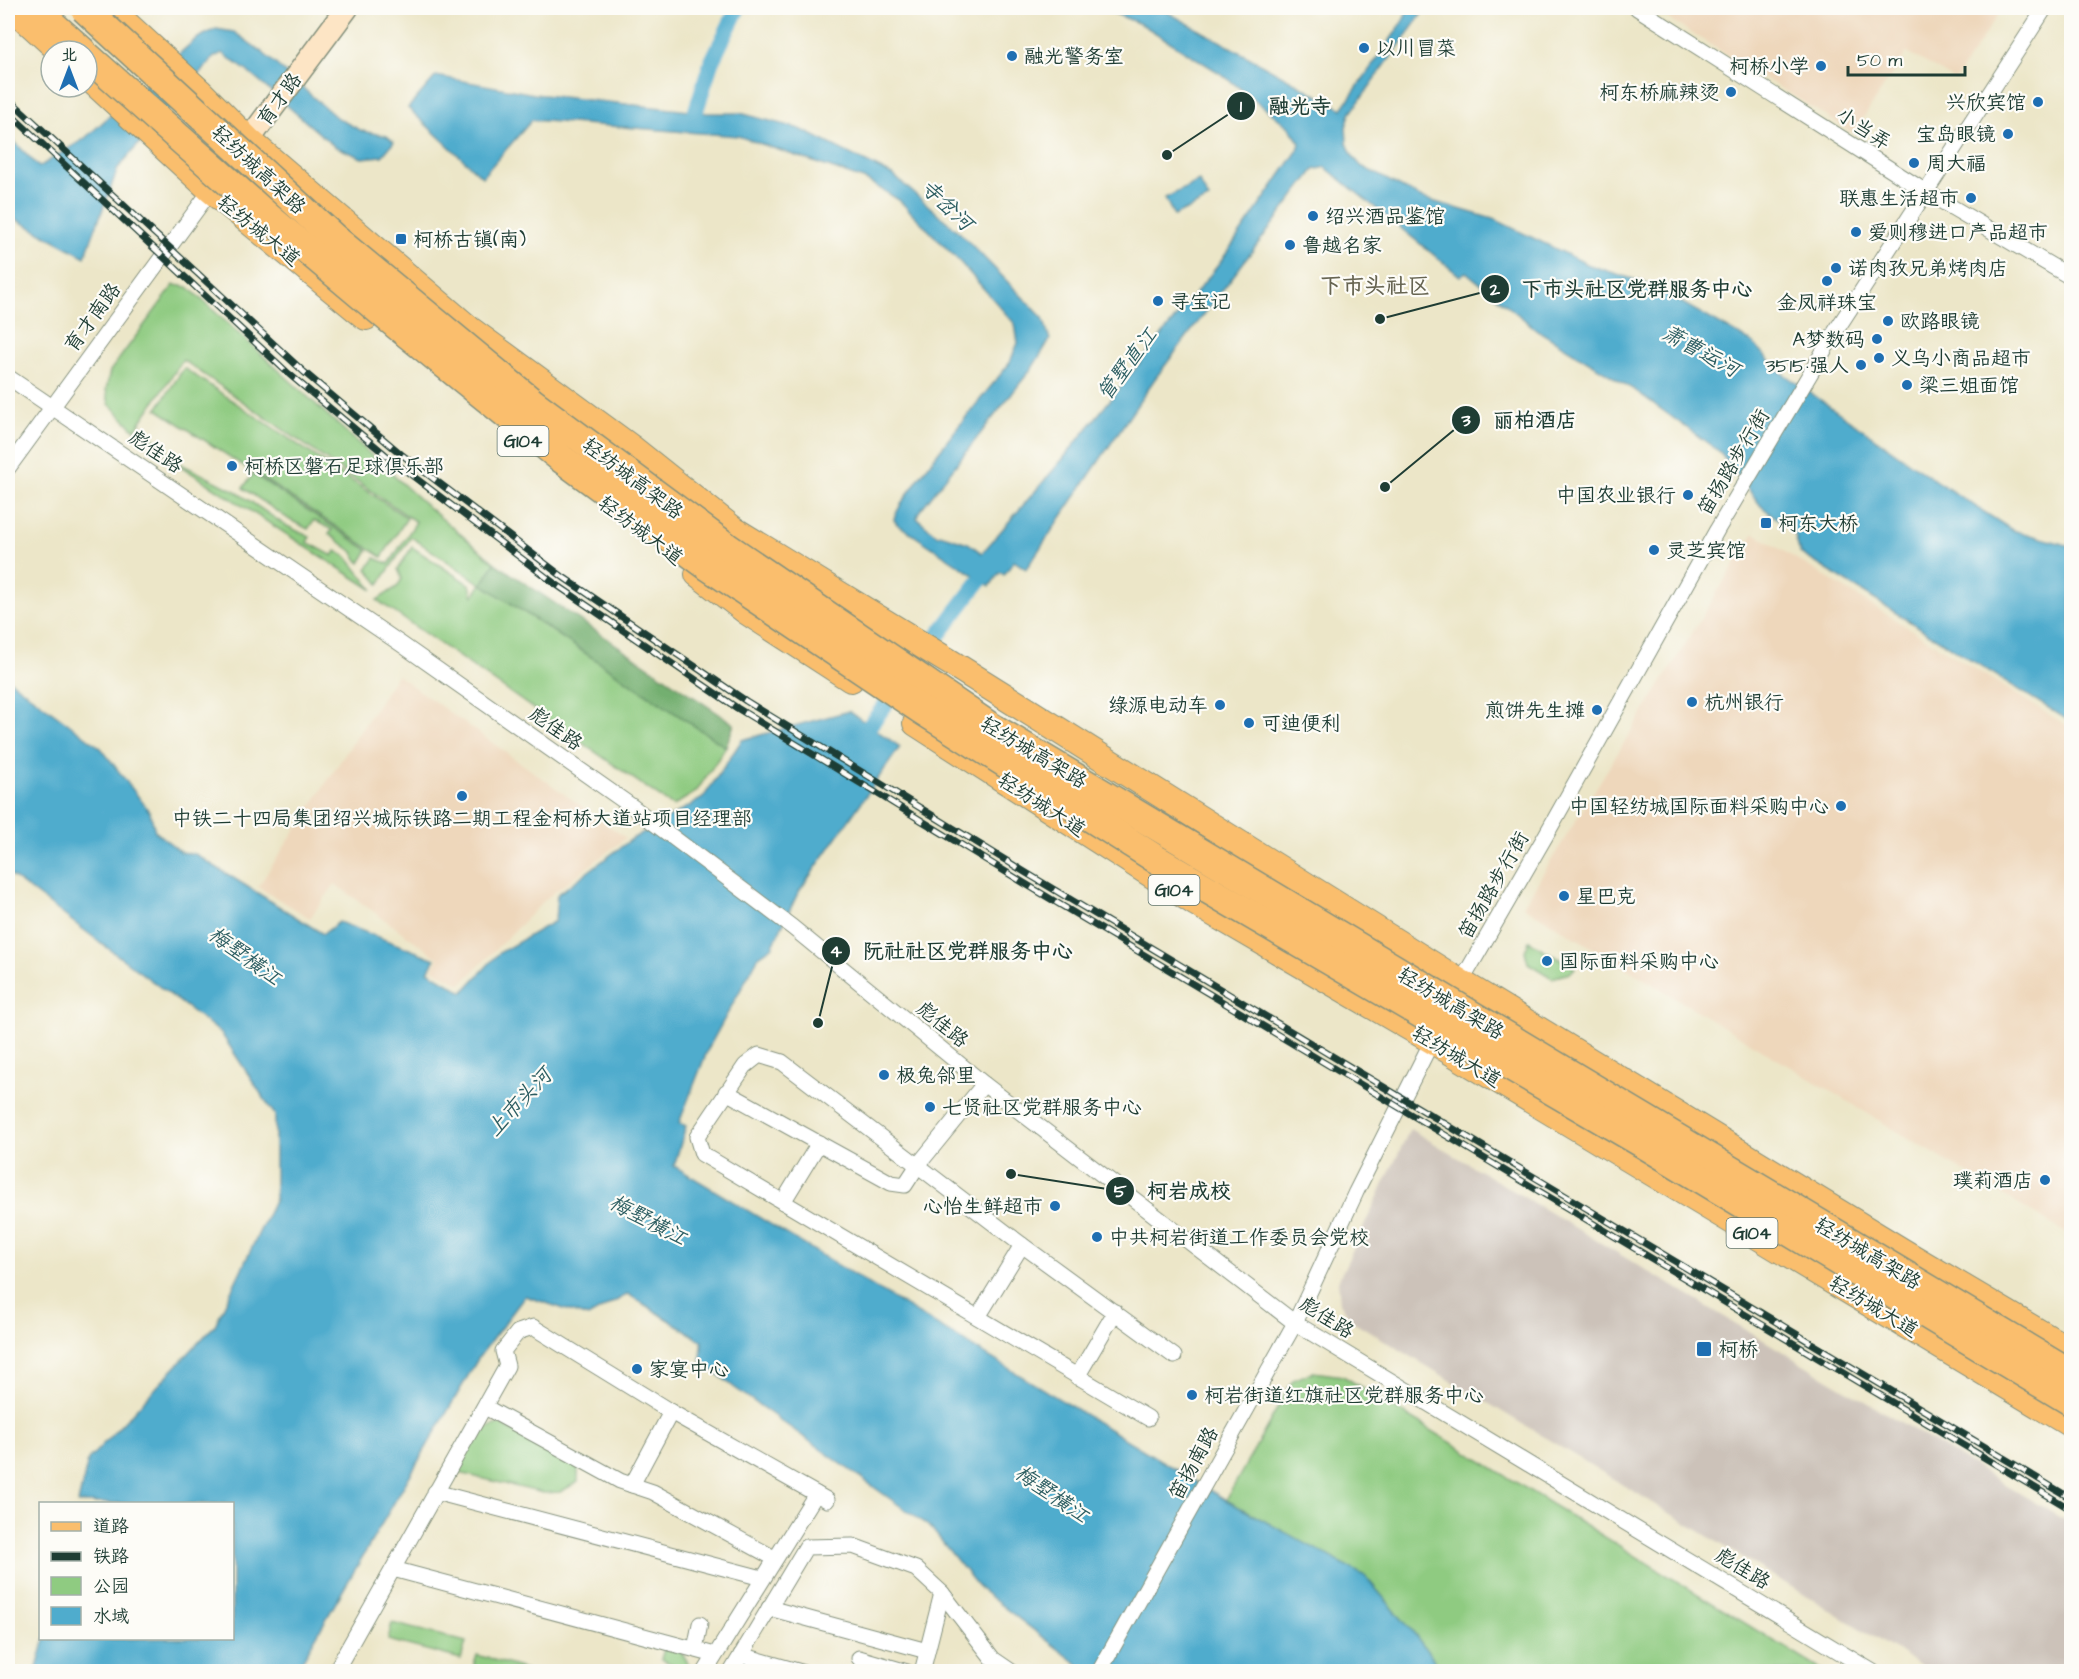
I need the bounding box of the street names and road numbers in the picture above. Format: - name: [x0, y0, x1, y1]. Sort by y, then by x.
- street label: 育才路: [251, 66, 309, 132]
- street label: 小当弄: [1831, 101, 1896, 157]
- street label: 轻纺城高架路: [205, 119, 312, 222]
- street label: 轻纺城大道: [211, 188, 306, 273]
- street label: 育才南路: [58, 276, 128, 358]
- street label: 笛扬路步行街: [1691, 404, 1777, 521]
- street label: 彪佳路: [123, 423, 189, 481]
- road number: G104: [498, 426, 548, 456]
- street label: 轻纺城高架路: [576, 432, 690, 527]
- street label: 轻纺城大道: [592, 490, 689, 572]
- street label: 彪佳路: [523, 700, 589, 758]
- street label: 轻纺城高架路: [975, 710, 1093, 796]
- street label: 轻纺城大道: [992, 766, 1091, 844]
- street label: 笛扬路步行街: [1452, 827, 1536, 944]
- road number: G104: [1148, 875, 1200, 905]
- street label: 轻纺城高架路: [1392, 961, 1510, 1047]
- street label: 彪佳路: [910, 995, 975, 1055]
- street label: 轻纺城大道: [1406, 1019, 1507, 1095]
- street label: 轻纺城高架路: [1809, 1211, 1927, 1297]
- road number: G104: [1726, 1218, 1778, 1248]
- street label: 轻纺城大道: [1823, 1269, 1924, 1345]
- street label: 彪佳路: [1294, 1290, 1360, 1346]
- street label: 笛扬南路: [1162, 1421, 1226, 1505]
- street label: 彪佳路: [1710, 1541, 1776, 1597]

